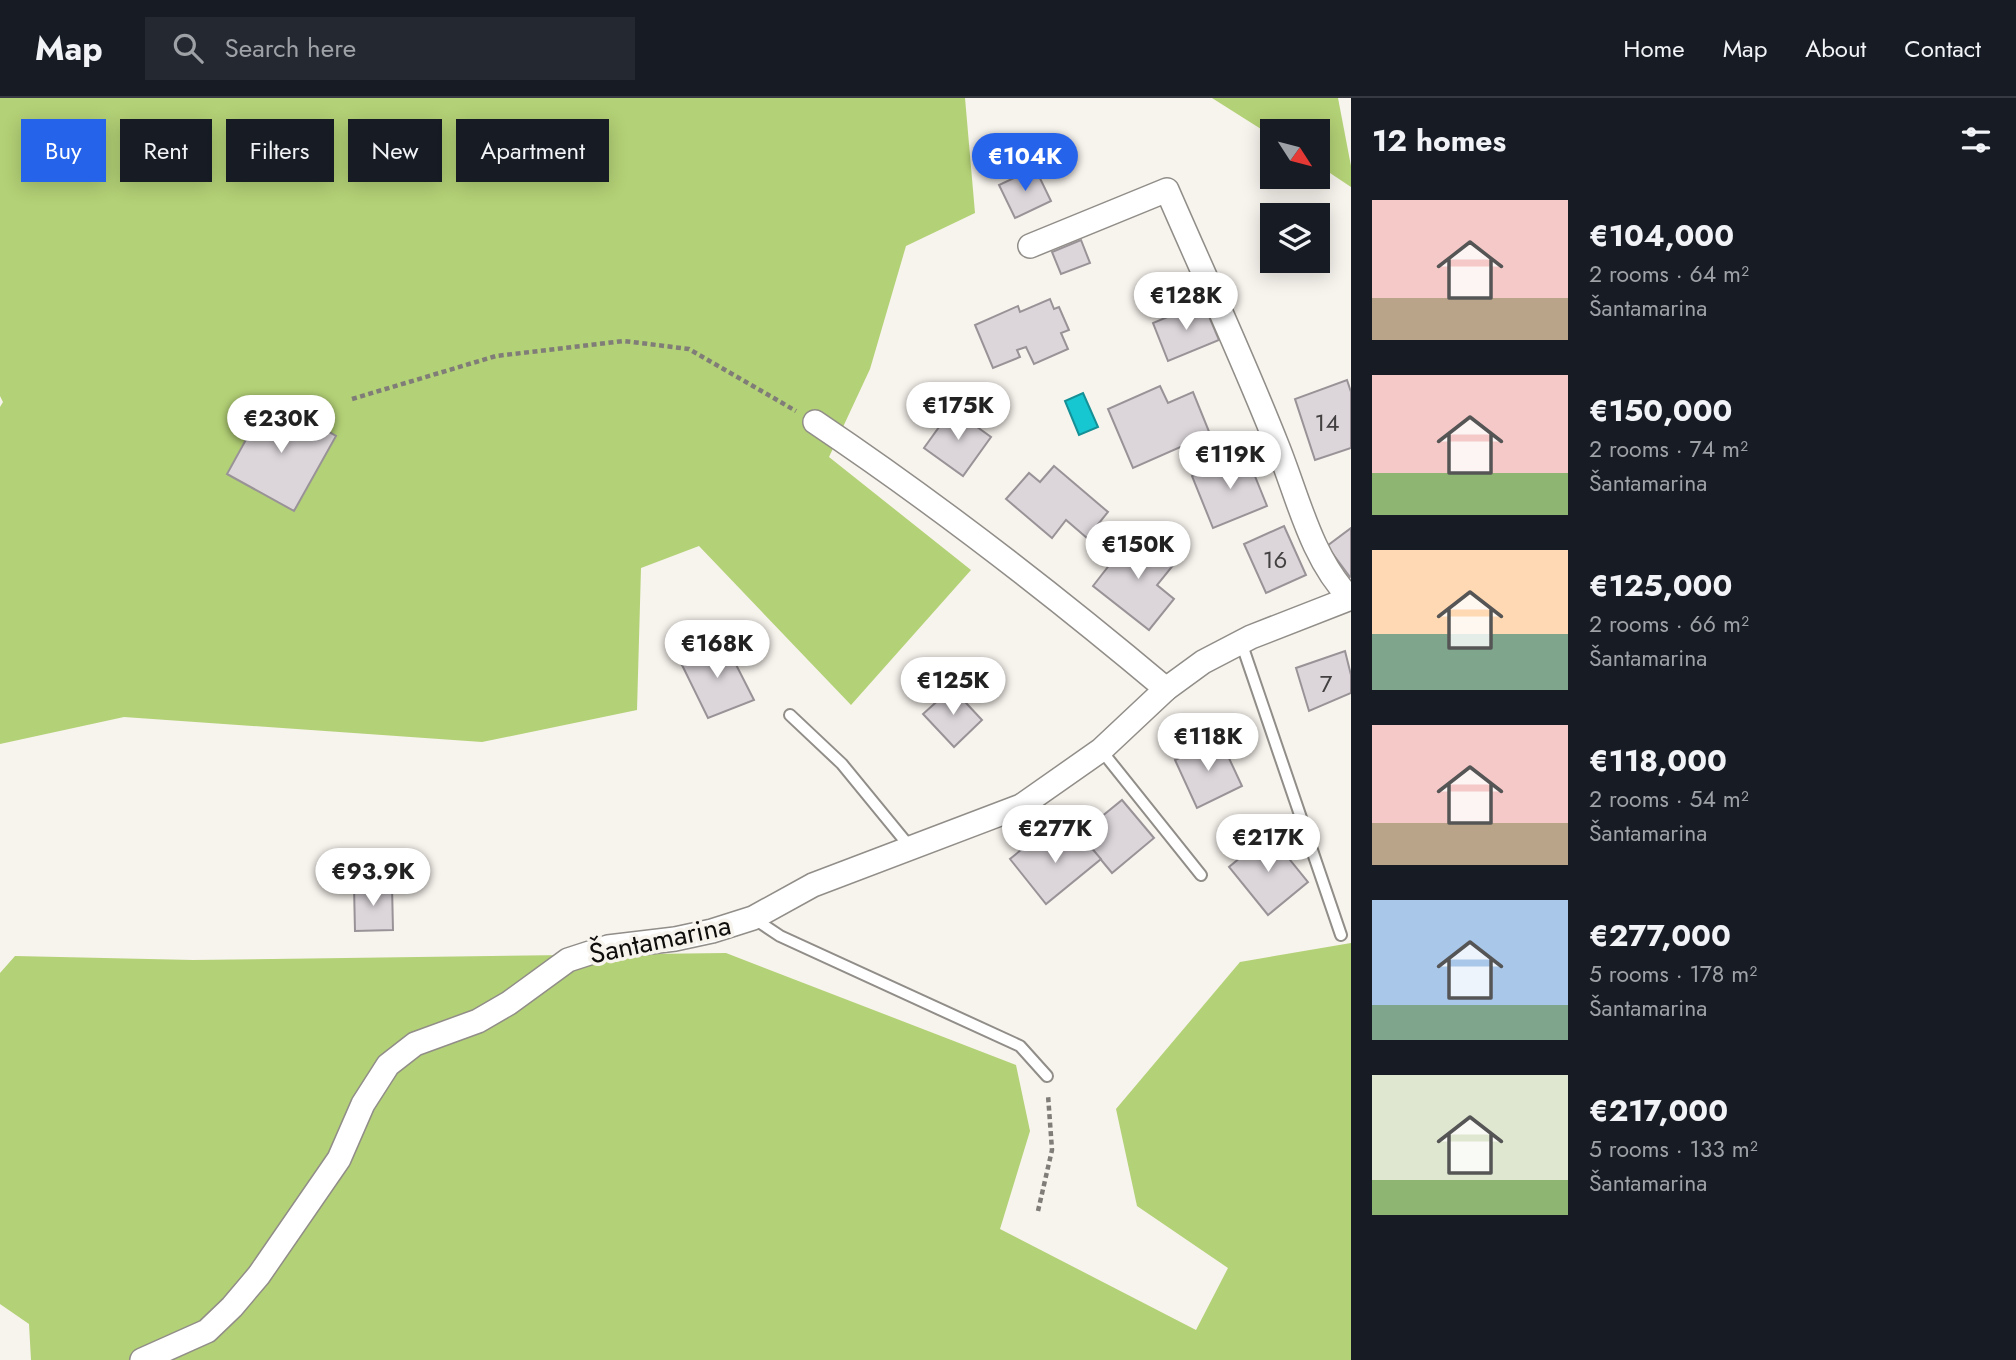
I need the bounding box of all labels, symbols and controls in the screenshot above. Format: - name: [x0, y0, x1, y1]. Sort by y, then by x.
- search box: [145, 17, 635, 80]
- text: Map: [35, 25, 103, 72]
- icon: search: [169, 29, 207, 67]
- text: Search here: [225, 29, 356, 67]
- text: Home: [1623, 31, 1685, 66]
- text: Map: [1723, 31, 1767, 66]
- text: About: [1805, 31, 1866, 66]
- text: Contact: [1904, 31, 1981, 66]
- chip: Buy: [21, 119, 106, 182]
- chip: Rent: [120, 119, 212, 182]
- chip: Filters: [226, 119, 334, 182]
- chip: New: [348, 119, 442, 182]
- chip: Apartment: [456, 119, 609, 182]
- north arrow: [1260, 119, 1330, 189]
- map controls: [1260, 119, 1330, 273]
- text: 12 homes: [1372, 119, 1506, 162]
- icon: filters: [1957, 121, 1995, 159]
- pin: €104K: [976, 134, 1074, 193]
- text: €104K: [988, 139, 1062, 173]
- button: layers: [1260, 203, 1330, 273]
- text: €104,000: [1589, 214, 1734, 257]
- icon: home: [1428, 228, 1512, 312]
- text: 2 rooms · 64 m²: [1589, 257, 1749, 291]
- pin: €128K: [1137, 272, 1235, 332]
- text: €128K: [1150, 278, 1222, 312]
- text: Šantamarina: [1589, 291, 1707, 325]
- pin: €175K: [909, 382, 1007, 442]
- text: €175K: [922, 388, 994, 422]
- text: €150,000: [1589, 389, 1732, 432]
- pin: €230K: [232, 396, 330, 455]
- text: €230K: [243, 401, 319, 435]
- icon: home: [1428, 403, 1512, 487]
- house number: 14: [1315, 405, 1339, 440]
- pin: €119K: [1181, 432, 1279, 491]
- text: 2 rooms · 74 m²: [1589, 432, 1748, 466]
- text: €119K: [1195, 437, 1265, 471]
- text: Šantamarina: [1589, 466, 1707, 500]
- pin: €150K: [1089, 522, 1187, 581]
- text: €150K: [1102, 527, 1174, 561]
- house number: 16: [1263, 542, 1287, 577]
- text: €125,000: [1589, 564, 1732, 607]
- icon: home: [1428, 578, 1512, 662]
- text: 2 rooms · 66 m²: [1589, 607, 1749, 641]
- pin: €168K: [668, 620, 766, 680]
- text: €168K: [681, 626, 753, 660]
- text: Šantamarina: [1589, 641, 1707, 675]
- pin: €125K: [904, 658, 1002, 717]
- text: €125K: [917, 663, 989, 697]
- house number: 7: [1320, 666, 1333, 701]
- pin: €118K: [1159, 714, 1257, 773]
- text: €118K: [1174, 719, 1242, 753]
- text: €118,000: [1589, 739, 1727, 782]
- icon: home: [1428, 753, 1512, 837]
- text: 2 rooms · 54 m²: [1589, 782, 1749, 816]
- pin: €277K: [1006, 806, 1104, 865]
- text: €277K: [1018, 811, 1092, 845]
- pin: €217K: [1219, 814, 1317, 874]
- text: Šantamarina: [1589, 816, 1707, 850]
- text: €217K: [1232, 820, 1304, 854]
- pin: €93.9K: [316, 848, 430, 908]
- text: €93.9K: [331, 854, 415, 888]
- street label: Šantamarina: [585, 904, 735, 975]
- text: €277,000: [1589, 914, 1731, 957]
- icon: home: [1428, 928, 1512, 1012]
- text: 5 rooms · 178 m²: [1589, 957, 1757, 991]
- text: Šantamarina: [1589, 991, 1707, 1025]
- text: €217,000: [1589, 1089, 1728, 1132]
- icon: home: [1428, 1103, 1512, 1187]
- text: 5 rooms · 133 m²: [1589, 1132, 1758, 1166]
- text: Šantamarina: [1589, 1166, 1707, 1200]

